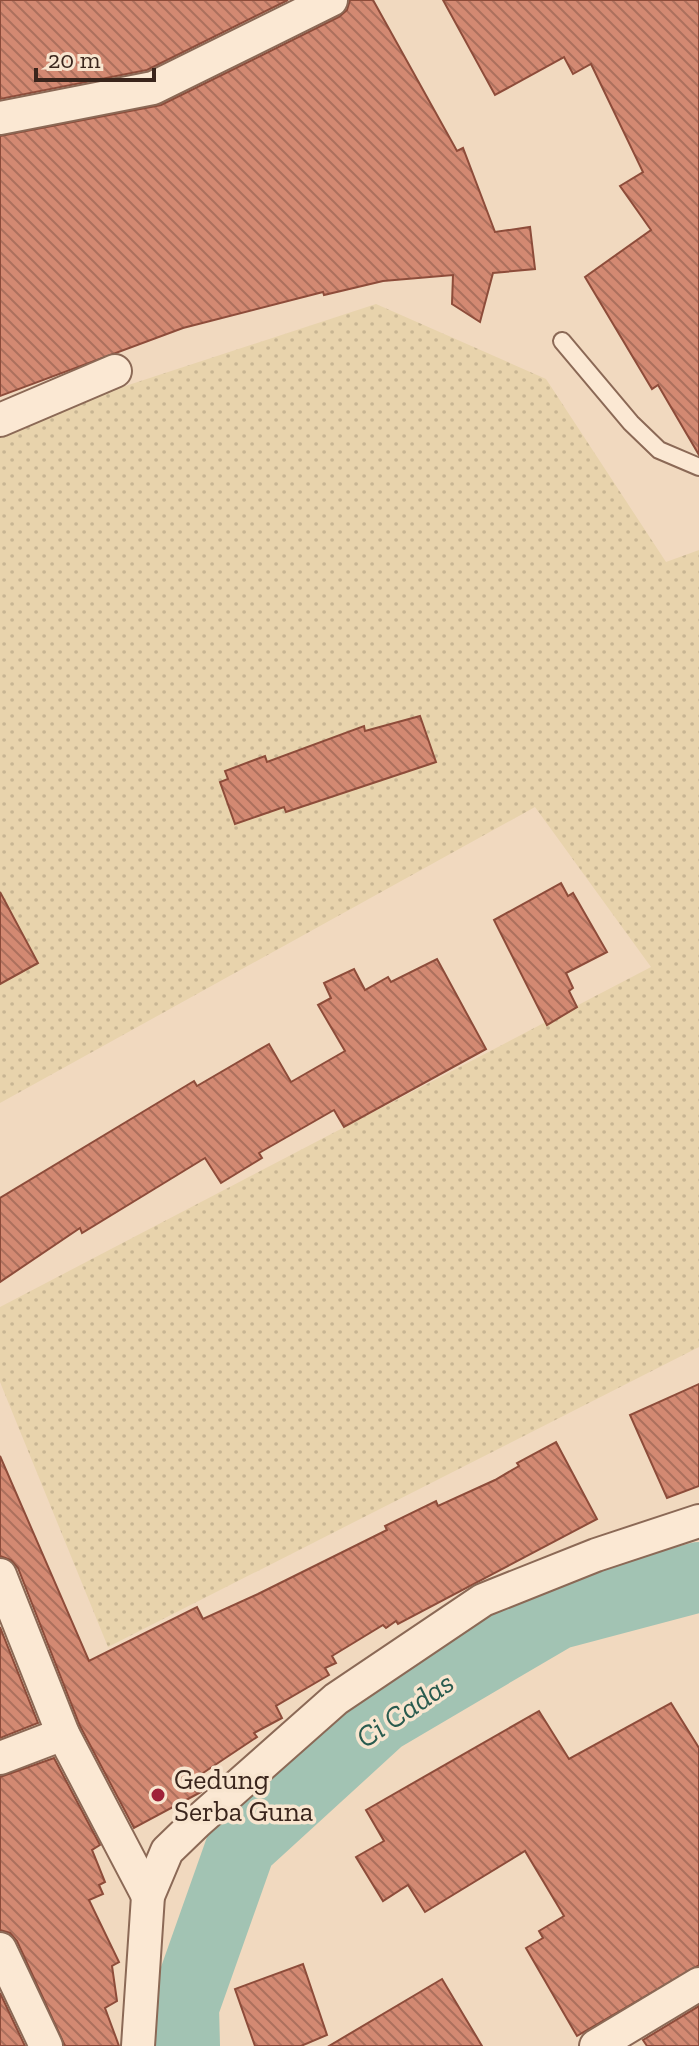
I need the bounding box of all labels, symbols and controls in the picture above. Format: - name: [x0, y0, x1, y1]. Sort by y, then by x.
- scale bar: [36, 32, 154, 82]
- text: 20 m: [48, 45, 101, 74]
- water label: Ci Cadas: [349, 1664, 461, 1756]
- place label: Gedung Serba Guna: [174, 1763, 314, 1828]
- marker: Gedung Serba Guna: [149, 1786, 167, 1804]

